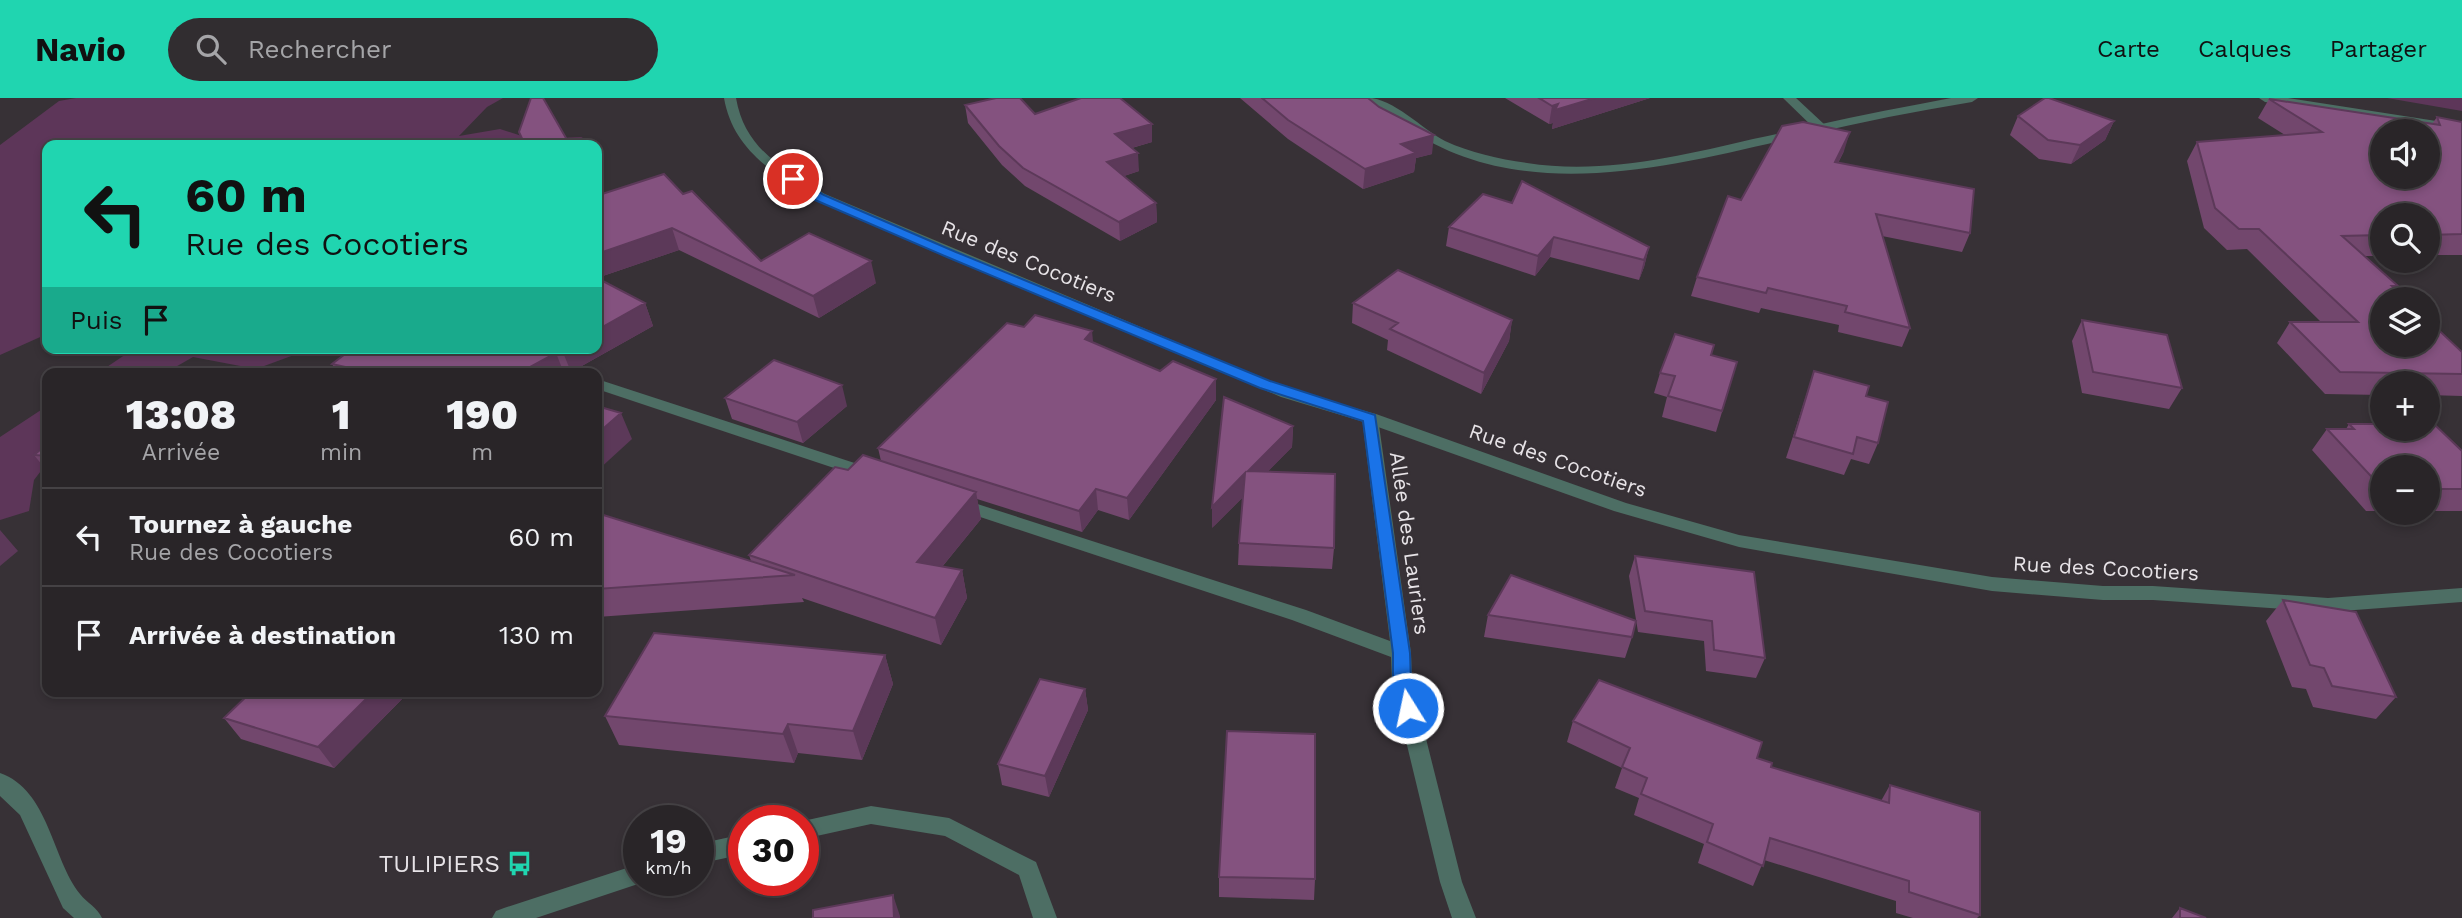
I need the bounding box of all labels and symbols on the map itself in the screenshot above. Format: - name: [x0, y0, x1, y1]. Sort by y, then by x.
- pin: [763, 149, 823, 209]
- street label: Rue des Cocotiers: [938, 215, 1120, 307]
- street label: Rue des Cocotiers: [1466, 418, 1650, 502]
- street label: Allée des Lauriers: [1385, 450, 1435, 636]
- street label: Rue des Cocotiers: [2012, 551, 2200, 585]
- position arrow: [1371, 671, 1445, 745]
- speed limit sign: 30: [728, 805, 819, 896]
- place label: TULIPIERS: [379, 850, 500, 878]
- bus stop icon: TULIPIERS: [506, 850, 534, 878]

